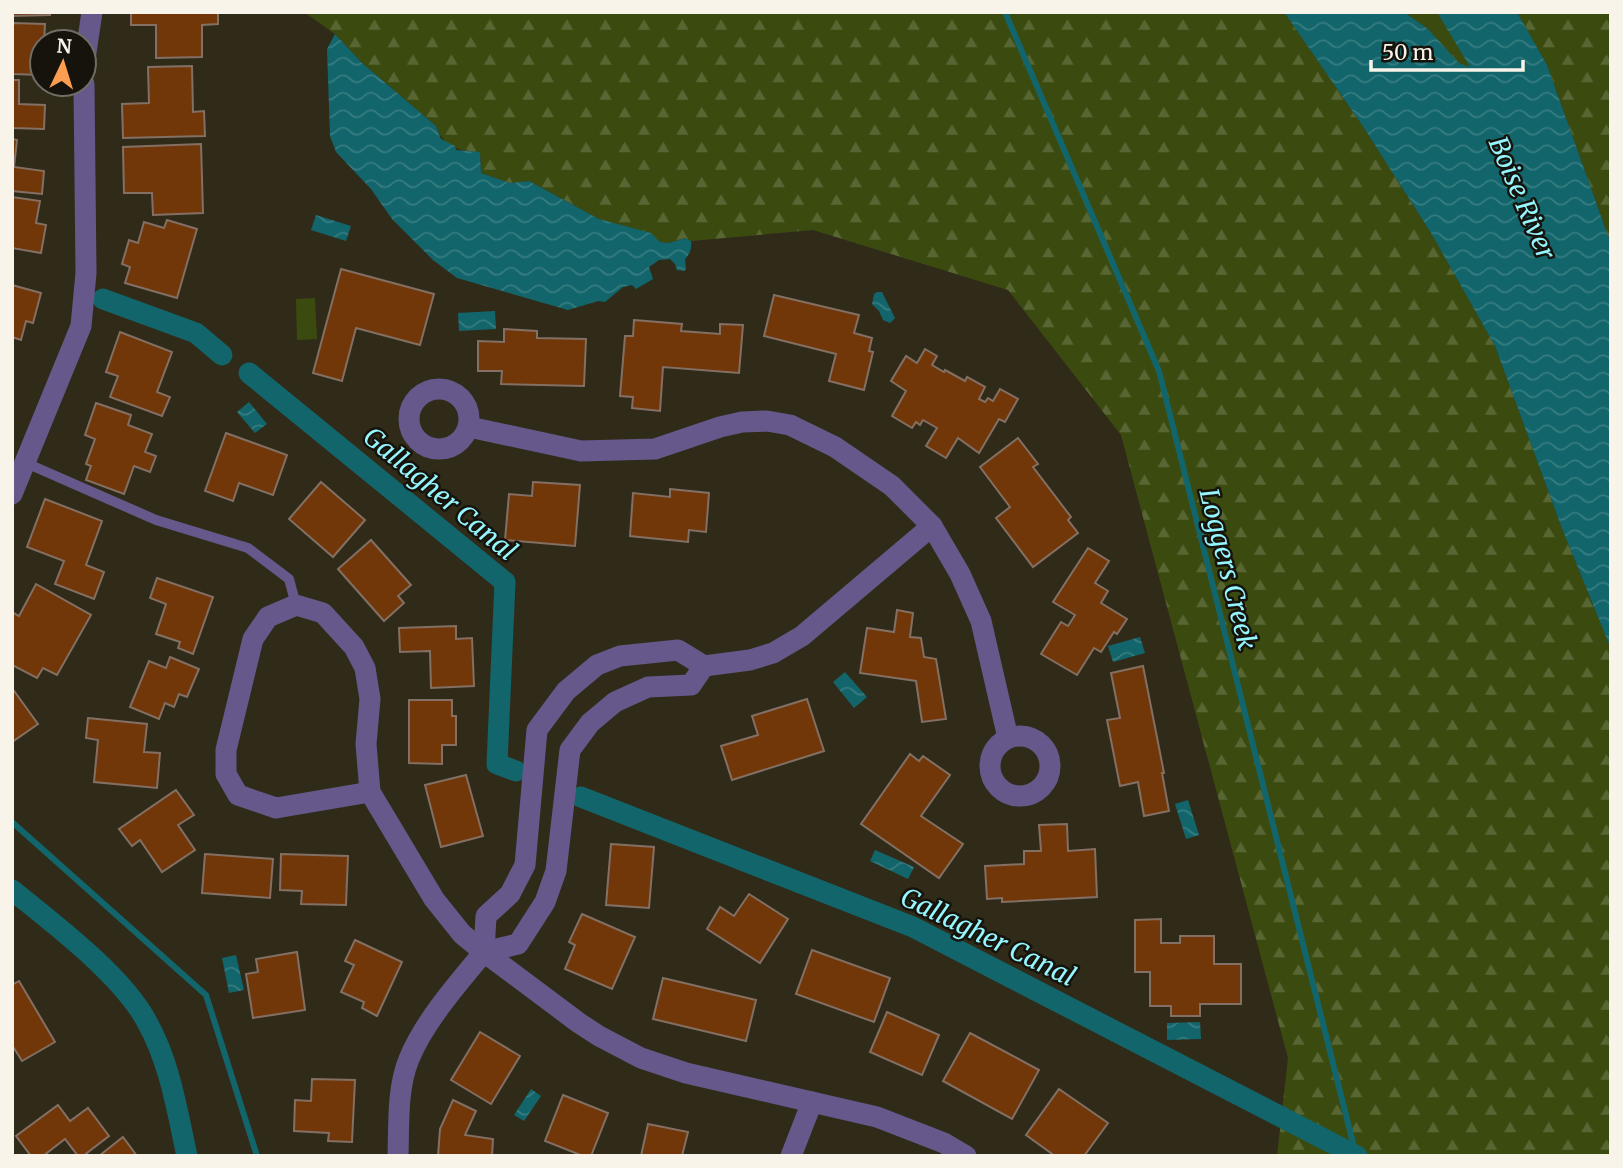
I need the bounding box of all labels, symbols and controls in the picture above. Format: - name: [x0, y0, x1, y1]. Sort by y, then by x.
- north arrow: [28, 28, 98, 98]
- scale bar: [1371, 28, 1523, 72]
- text: N: [56, 34, 73, 59]
- text: 50 m: [1382, 39, 1433, 66]
- water label: Boise River: [1482, 131, 1563, 265]
- water label: Gallagher Canal: [357, 420, 524, 567]
- water label: Loggers Creek: [1193, 485, 1264, 653]
- water label: Gallagher Canal: [895, 880, 1081, 993]

